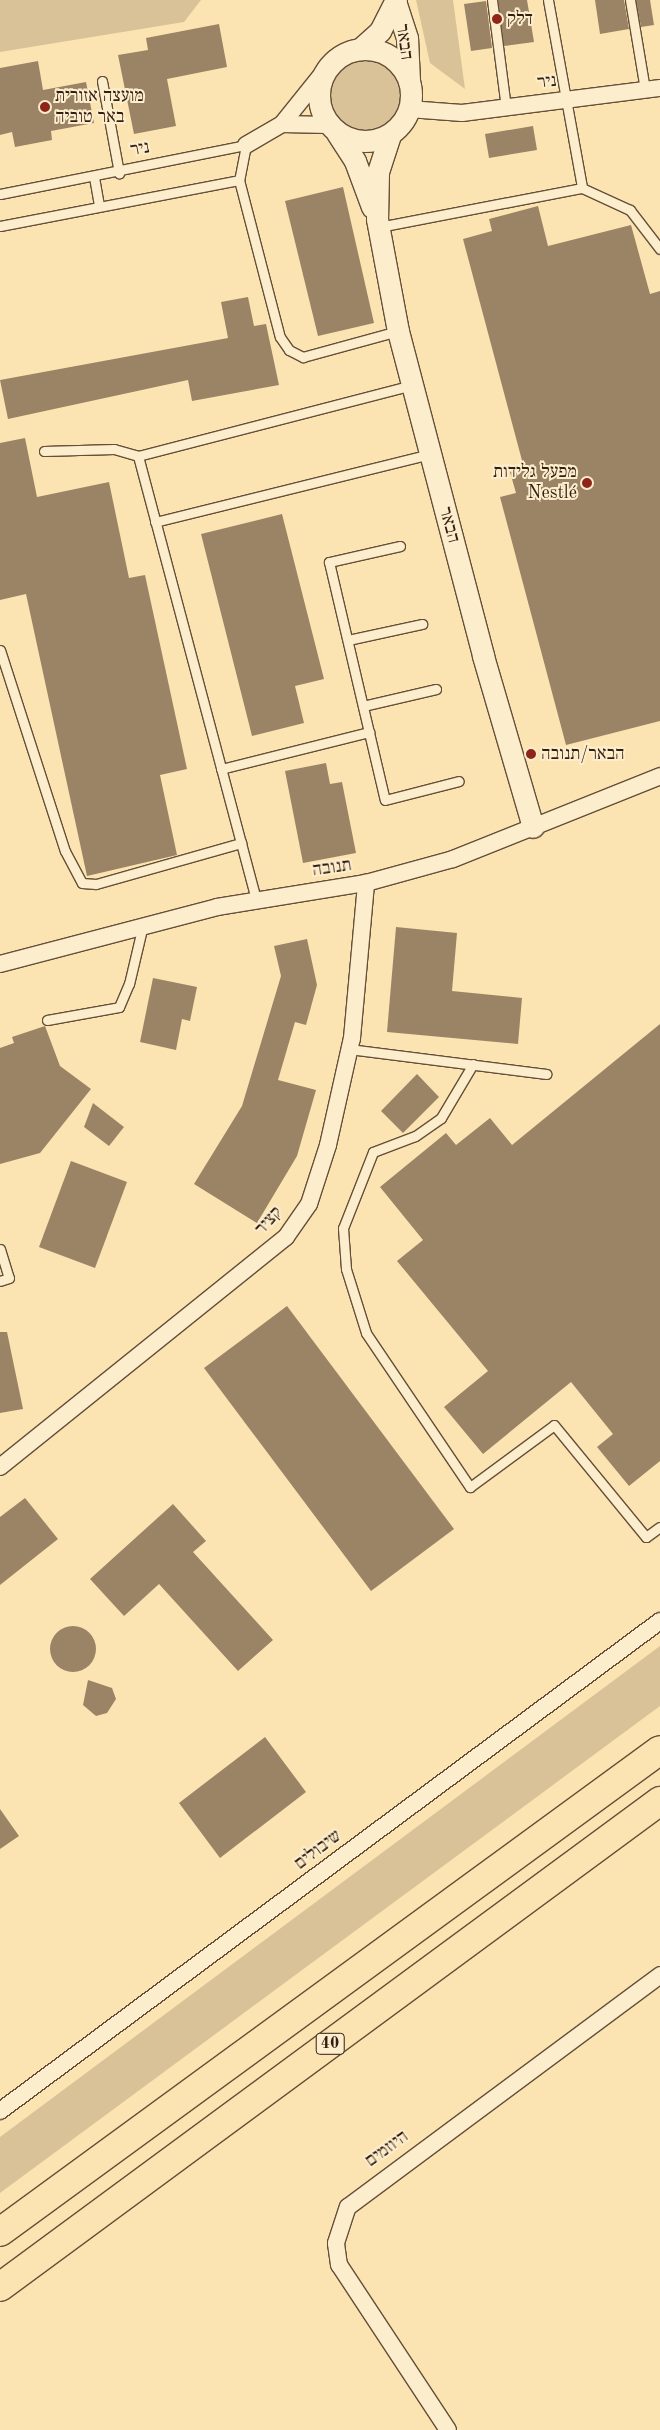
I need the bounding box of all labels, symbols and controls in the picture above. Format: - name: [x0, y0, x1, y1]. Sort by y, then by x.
- place label: דלק: [507, 8, 533, 30]
- marker: דלק: [491, 13, 503, 25]
- street label: הבאר: [391, 23, 417, 61]
- street label: ניר: [536, 70, 558, 94]
- place label: מועצה אזורית באר טוביה: [55, 86, 144, 128]
- marker: מועצה אזורית באר טוביה: [39, 101, 51, 113]
- street label: ניר: [129, 137, 151, 161]
- place label: מפעל גלידות Nestlé: [493, 462, 577, 504]
- marker: מפעל גלידות Nestlé: [581, 477, 593, 489]
- street label: הבאר: [434, 505, 464, 545]
- place label: הבאר/תנובה: [541, 743, 625, 765]
- marker: הבאר/תנובה: [525, 748, 537, 760]
- street label: תנובה: [311, 855, 353, 881]
- street label: קציר: [251, 1202, 287, 1240]
- street label: שיבולים: [290, 1825, 346, 1875]
- road number: 40: [315, 2030, 345, 2058]
- street label: היוזמים: [361, 2126, 413, 2172]

